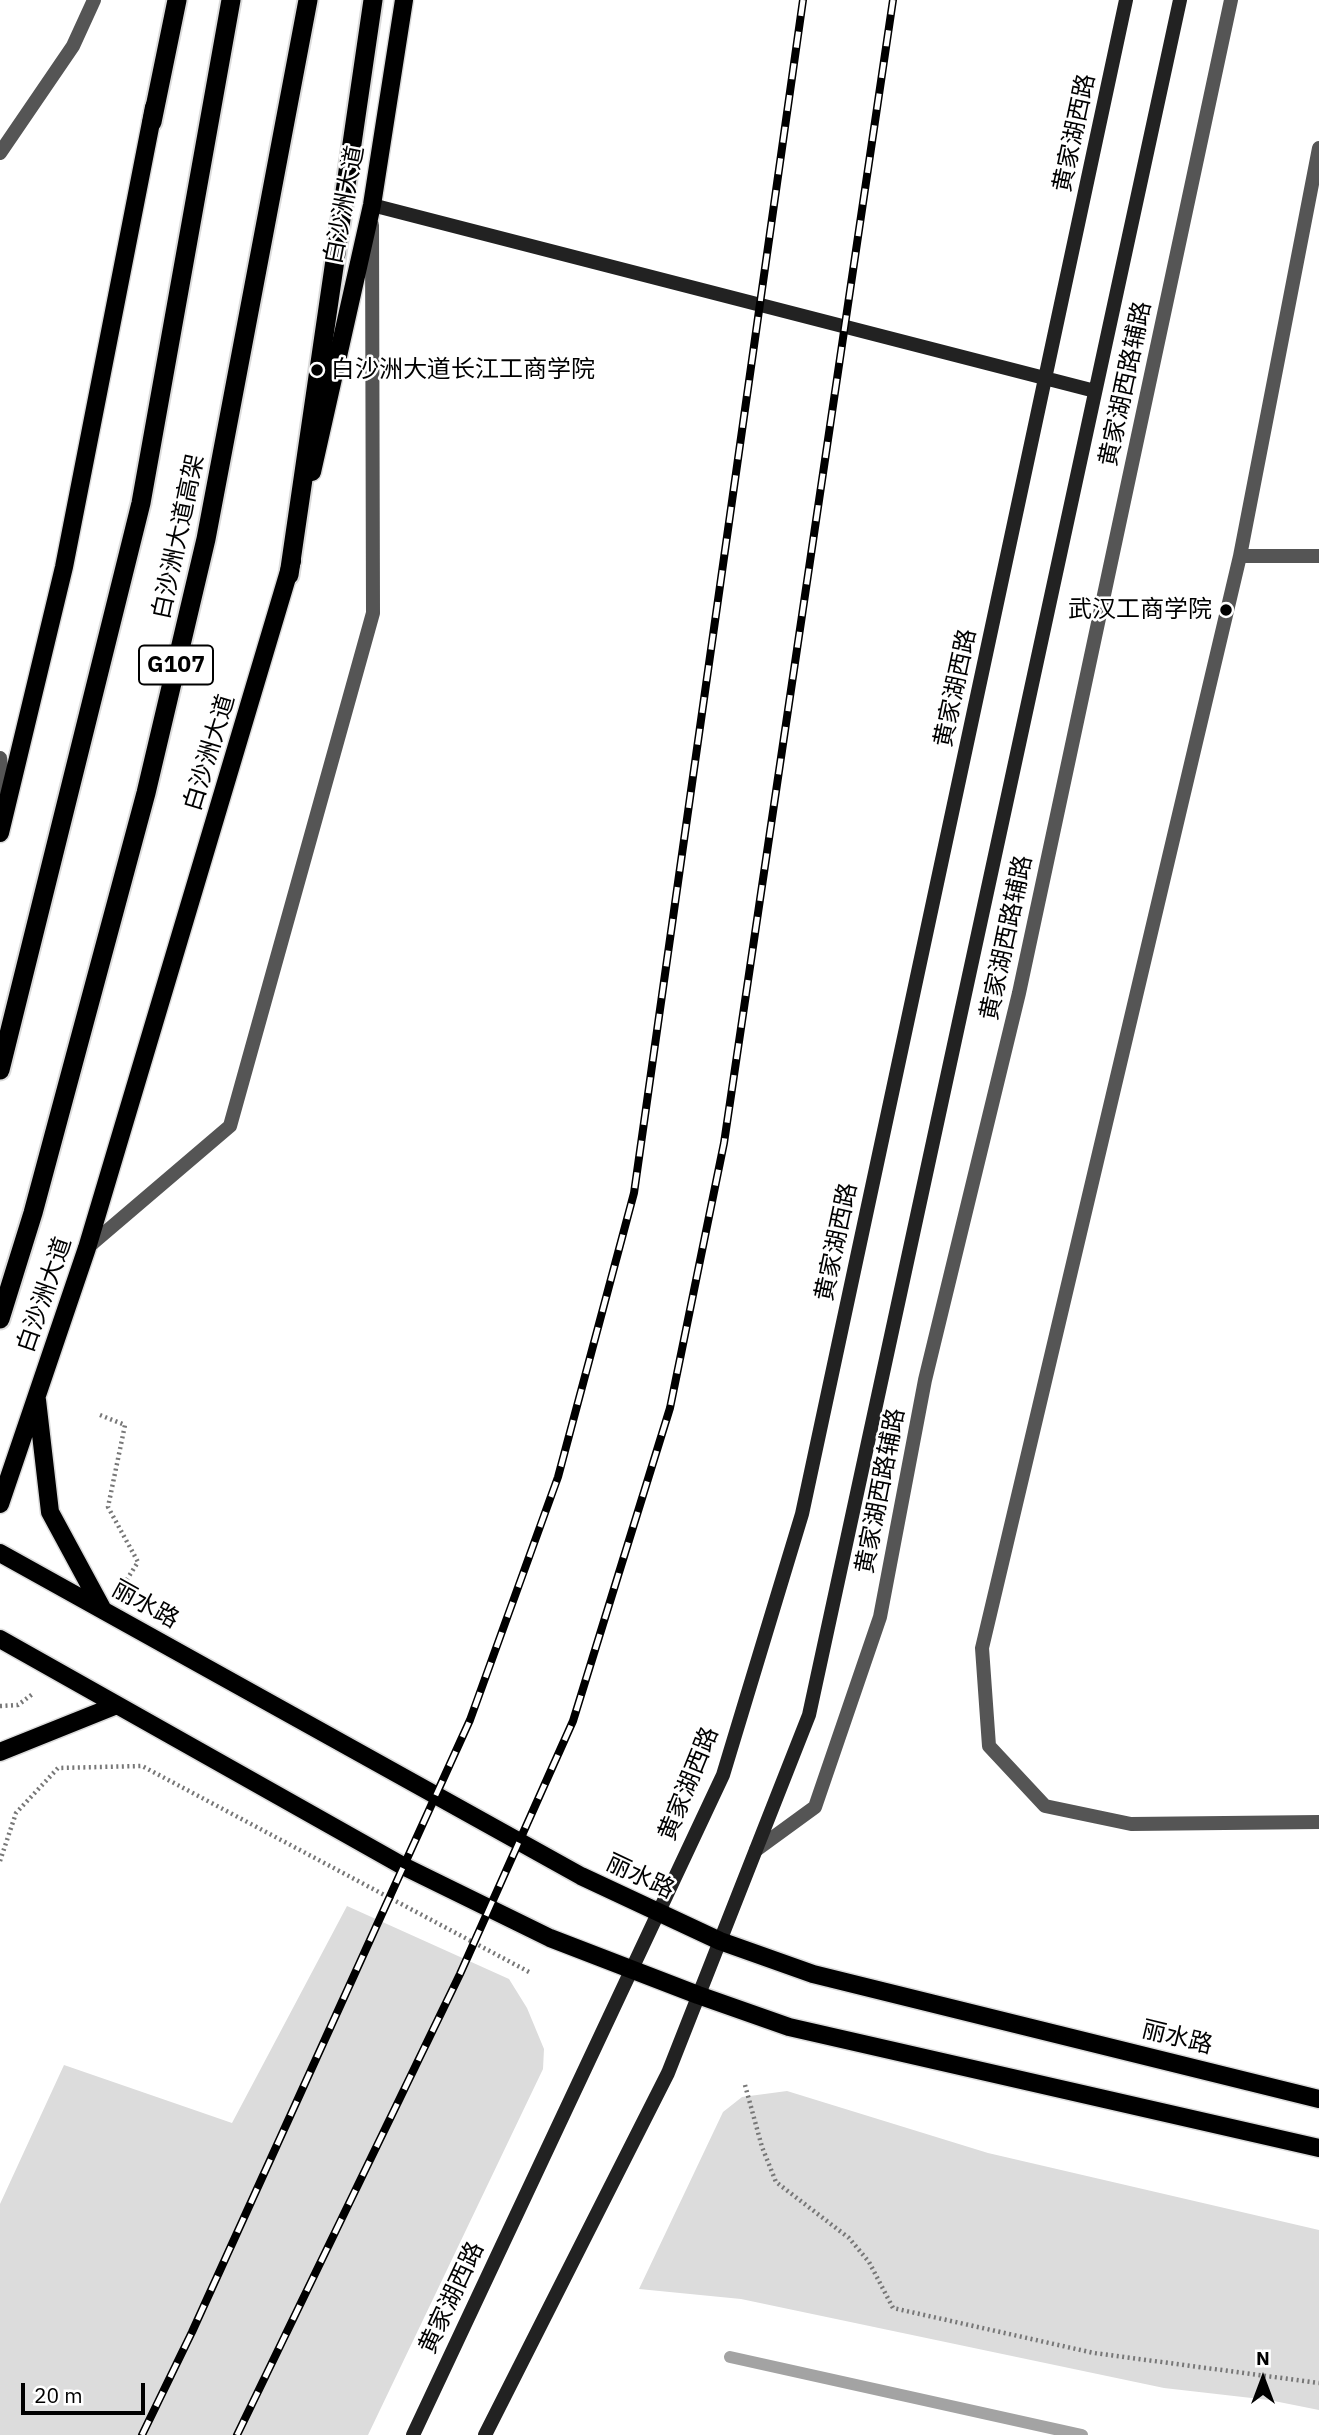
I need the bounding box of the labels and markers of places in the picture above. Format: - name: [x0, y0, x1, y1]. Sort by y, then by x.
- place label: 白沙洲大道长江工商学院: [331, 356, 595, 384]
- marker: 白沙洲大道长江工商学院: [309, 362, 325, 378]
- place label: 武汉工商学院: [1068, 596, 1212, 624]
- marker: 武汉工商学院: [1218, 602, 1234, 618]

